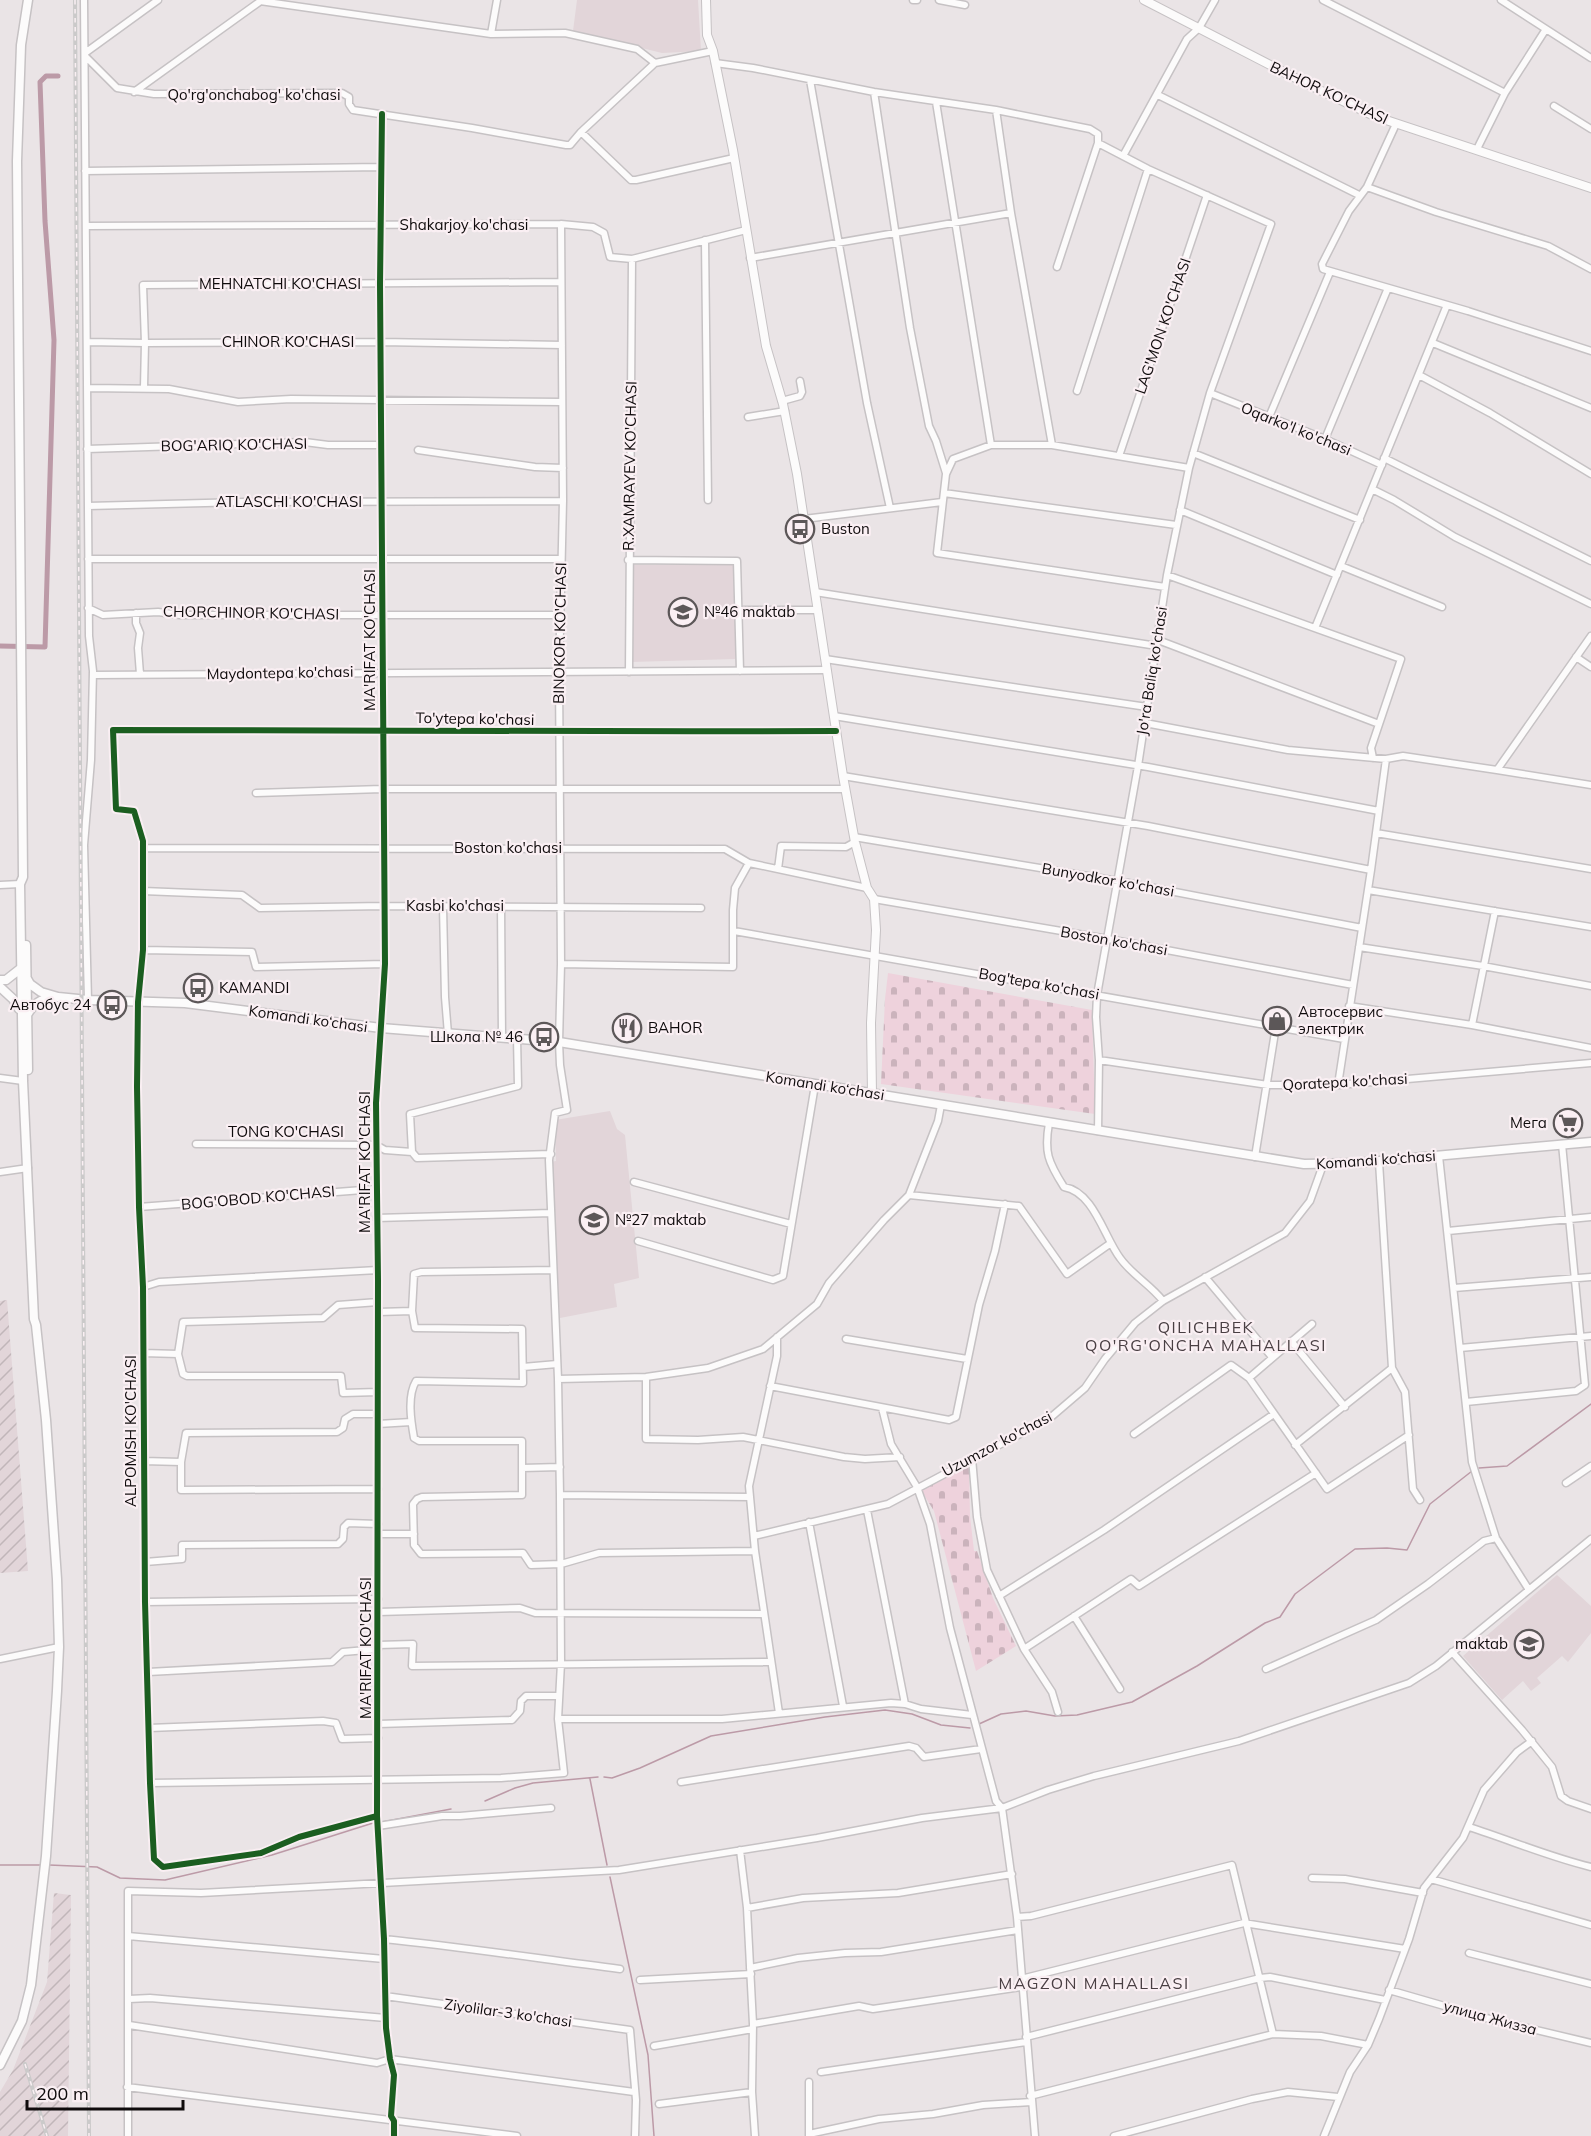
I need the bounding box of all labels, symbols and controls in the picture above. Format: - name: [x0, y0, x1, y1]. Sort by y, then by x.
- street label: BAHOR KO'CHASI: [1267, 57, 1391, 128]
- street label: Qo'rg'onchabog' ko'chasi: [167, 85, 341, 104]
- street label: Shakarjoy ko'chasi: [400, 215, 528, 234]
- street label: LAG'MON KO'CHASI: [1130, 255, 1195, 396]
- street label: MEHNATCHI KO'CHASI: [199, 274, 361, 293]
- street label: CHINOR KO'CHASI: [222, 332, 354, 351]
- street label: R.XAMRAYEV KO'CHASI: [619, 381, 640, 551]
- street label: Oqarko'l ko'chasi: [1238, 398, 1354, 459]
- street label: BOG'ARIQ KO'CHASI: [160, 434, 308, 455]
- street label: ATLASCHI KO'CHASI: [216, 492, 362, 511]
- bus stop icon: Buston: [784, 513, 816, 545]
- place label: Buston: [821, 519, 870, 538]
- street label: BINOKOR KO'CHASI: [549, 562, 570, 704]
- street label: MA'RIFAT KO'CHASI: [360, 569, 379, 711]
- school or university icon: №46 maktab: [667, 596, 699, 628]
- street label: CHORCHINOR KO'CHASI: [163, 601, 339, 624]
- place label: №46 maktab: [704, 602, 795, 621]
- street label: Jo'ra Baliq ko'chasi: [1132, 605, 1171, 737]
- street label: Maydontepa ko'chasi: [206, 662, 354, 683]
- street label: To'ytepa ko'chasi: [415, 708, 535, 729]
- street label: Boston ko'chasi: [454, 838, 562, 857]
- street label: Bunyodkor ko'chasi: [1040, 859, 1176, 901]
- street label: Kasbi ko'chasi: [406, 896, 504, 915]
- street label: Boston ko'chasi: [1059, 922, 1169, 959]
- street label: Bog'tepa ko'chasi: [977, 964, 1101, 1003]
- bus stop icon: KAMANDI: [182, 972, 214, 1004]
- place label: KAMANDI: [219, 978, 289, 997]
- bus stop icon: Автобус 24: [96, 989, 128, 1021]
- place label: Автобус 24: [10, 995, 91, 1014]
- street label: Komandi ko‘chasi: [247, 1001, 369, 1036]
- place label: Автосервис электрик: [1298, 1002, 1383, 1038]
- shop icon: Автосервис электрик: [1261, 1005, 1293, 1037]
- restaurant icon: BAHOR: [611, 1012, 643, 1044]
- place label: BAHOR: [648, 1018, 703, 1037]
- bus stop icon: Школа № 46: [528, 1021, 560, 1053]
- place label: Школа № 46: [430, 1027, 523, 1046]
- street label: Komandi ko‘chasi: [764, 1067, 886, 1104]
- street label: Qoratepa ko'chasi: [1282, 1069, 1408, 1094]
- street label: MA'RIFAT KO'CHASI: [355, 1091, 374, 1233]
- supermarket icon: Мега: [1552, 1107, 1584, 1139]
- place label: Мега: [1510, 1113, 1547, 1132]
- street label: TONG KO'CHASI: [228, 1122, 344, 1141]
- street label: Komandi ko‘chasi: [1315, 1146, 1436, 1173]
- street label: BOG'OBOD KO'CHASI: [180, 1181, 336, 1214]
- school or university icon: №27 maktab: [578, 1204, 610, 1236]
- place label: №27 maktab: [615, 1210, 706, 1229]
- district label: QILICHBEK QO'RG'ONCHA MAHALLASI: [1085, 1317, 1327, 1355]
- street label: ALPOMISH KO'CHASI: [121, 1355, 140, 1507]
- street label: Uzumzor ko'chasi: [939, 1407, 1055, 1481]
- street label: MA'RIFAT KO'CHASI: [356, 1577, 375, 1719]
- school or university icon: maktab: [1513, 1628, 1545, 1660]
- place label: maktab: [1455, 1634, 1508, 1653]
- district label: MAGZON MAHALLASI: [998, 1973, 1190, 1993]
- street label: Ziyolilar-3 ko'chasi: [443, 1994, 573, 2031]
- street label: улица Жизза: [1441, 1996, 1539, 2039]
- scale bar: [27, 2073, 183, 2111]
- text: 200 m: [36, 2082, 89, 2105]

